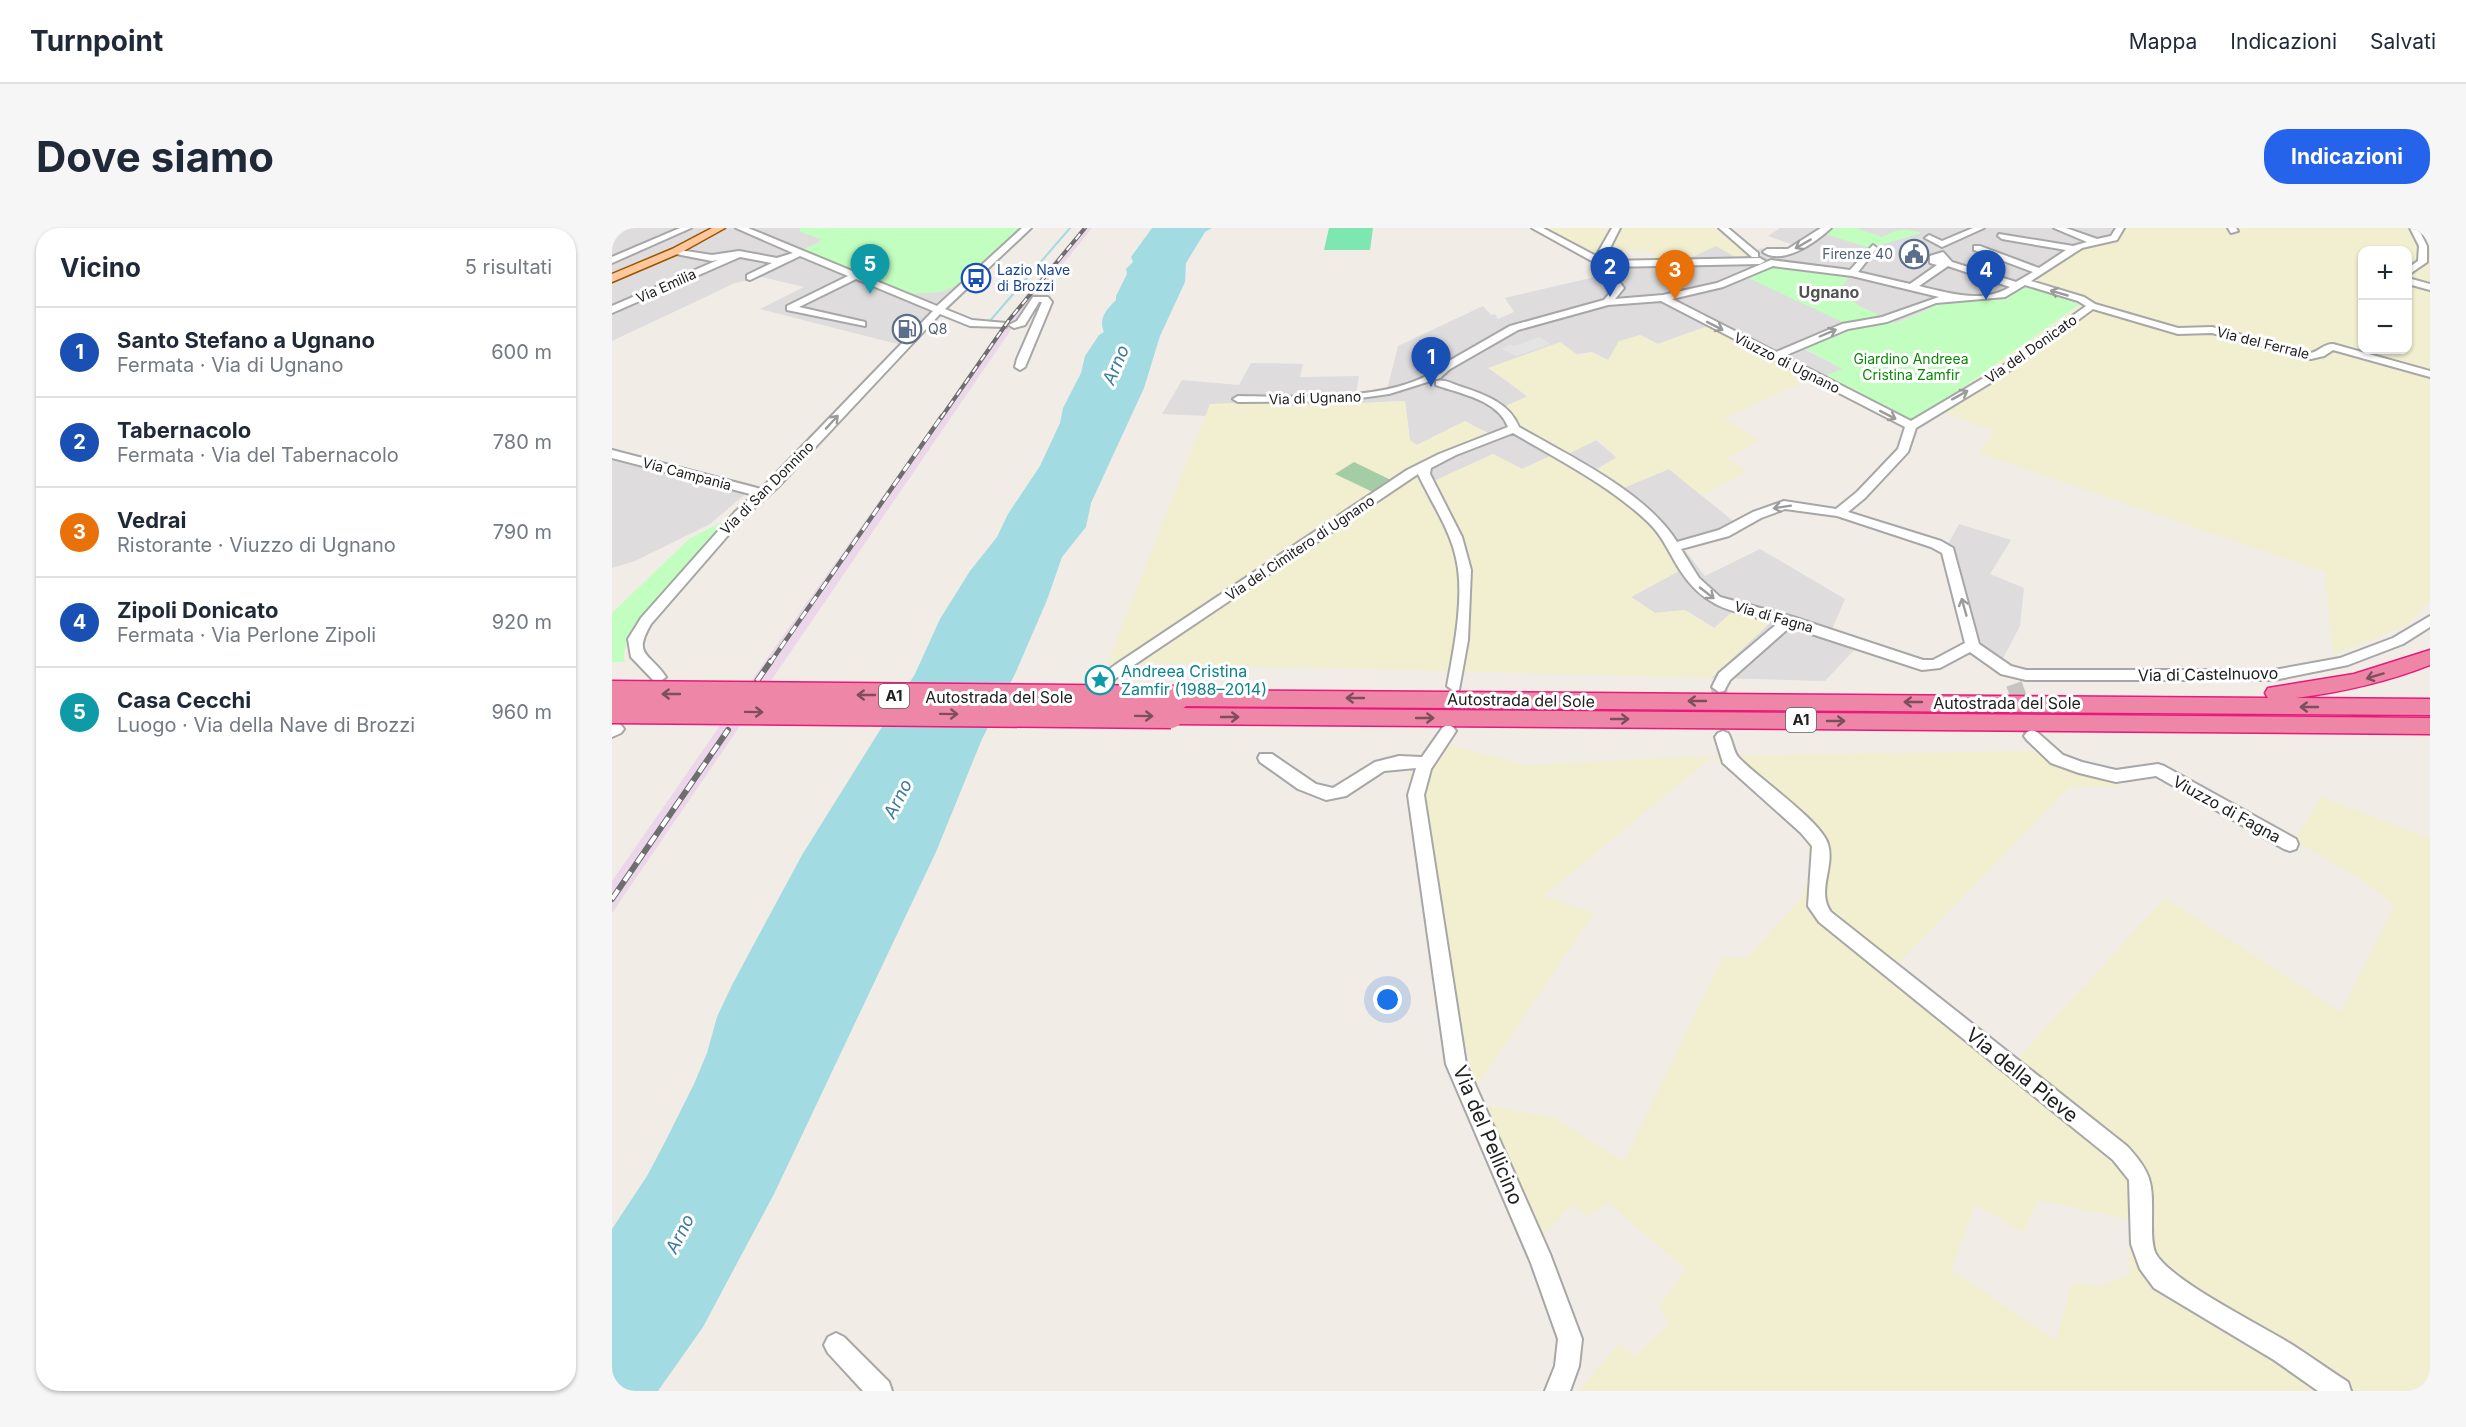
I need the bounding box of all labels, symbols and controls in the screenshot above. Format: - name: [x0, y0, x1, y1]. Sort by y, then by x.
- text: Turnpoint: [30, 24, 163, 58]
- text: Mappa: [2129, 29, 2197, 54]
- text: Indicazioni: [2230, 29, 2337, 54]
- text: Salvati: [2370, 29, 2436, 54]
- button: Indicazioni: [2264, 129, 2430, 184]
- text: Dove siamo: [36, 131, 274, 182]
- public building icon: Firenze 40: [1898, 238, 1930, 270]
- one-way arrow: [1795, 239, 1812, 251]
- pin: 5: [850, 244, 890, 294]
- place label: Firenze 40: [1822, 245, 1893, 262]
- map controls: [2358, 246, 2412, 354]
- button: +: [2358, 246, 2412, 300]
- pin: 2: [1590, 248, 1630, 297]
- pin: 3: [1656, 250, 1694, 300]
- pin: 4: [1966, 250, 2006, 300]
- text: Vicino: [60, 252, 141, 283]
- text: 5 risultati: [465, 255, 552, 279]
- place label: Lazio Nave di Brozzi: [997, 261, 1070, 294]
- bus stop icon: Lazio Nave di Brozzi: [960, 262, 992, 294]
- street label: Via Emilia: [633, 265, 698, 306]
- district label: Ugnano: [1799, 282, 1860, 302]
- one-way arrow: [2050, 287, 2069, 298]
- button: −: [2358, 300, 2412, 354]
- street label: Via del Donicato: [1982, 311, 2080, 386]
- fuel station icon: Q8: [891, 313, 923, 345]
- place label: Q8: [928, 320, 947, 337]
- one-way arrow: [1705, 320, 1723, 332]
- street label: Via del Ferrale: [2215, 323, 2311, 362]
- text: Santo Stefano a Ugnano: [117, 327, 375, 353]
- one-way arrow: [1819, 327, 1837, 338]
- street label: Viuzzo di Ugnano: [1731, 329, 1843, 397]
- pin: 1: [1412, 338, 1450, 387]
- text: 1: [75, 340, 84, 364]
- text: 600 m: [491, 340, 552, 364]
- water label: Arno: [1097, 342, 1133, 389]
- park label: Giardino Andreea Cristina Zamfir: [1853, 350, 1969, 383]
- text: Fermata · Via di Ugnano: [117, 353, 343, 377]
- street label: Via di Ugnano: [1268, 387, 1362, 408]
- one-way arrow: [1951, 389, 1968, 401]
- one-way arrow: [1879, 409, 1897, 421]
- one-way arrow: [825, 414, 839, 429]
- text: Tabernacolo: [117, 417, 251, 443]
- text: 2: [73, 430, 86, 454]
- text: 780 m: [493, 430, 552, 454]
- street label: Via di San Donnino: [716, 437, 817, 538]
- text: Fermata · Via del Tabernacolo: [117, 443, 399, 467]
- street label: Via Campania: [641, 453, 733, 494]
- street label: Via del Cimitero di Ugnano: [1222, 491, 1377, 604]
- one-way arrow: [1773, 502, 1792, 513]
- text: Vedrai: [117, 507, 186, 533]
- text: 3: [73, 520, 86, 544]
- text: 790 m: [493, 520, 552, 544]
- text: Ristorante · Viuzzo di Ugnano: [117, 533, 396, 557]
- one-way arrow: [1699, 587, 1715, 600]
- text: Zipoli Donicato: [117, 597, 278, 623]
- street label: Via di Fagna: [1733, 597, 1816, 636]
- one-way arrow: [1958, 598, 1969, 617]
- text: 4: [73, 610, 86, 634]
- text: 920 m: [492, 610, 552, 634]
- text: Fermata · Via Perlone Zipoli: [117, 623, 376, 647]
- place label: Andreea Cristina Zamfir (1988–2014): [1121, 661, 1267, 699]
- street label: Via di Castelnuovo: [2138, 663, 2278, 685]
- place icon: Andreea Cristina Zamfir (1988–2014): [1084, 664, 1116, 696]
- one-way arrow: [2366, 671, 2385, 682]
- road number: A1: [879, 684, 909, 708]
- text: Casa Cecchi: [117, 687, 251, 713]
- street label: Autostrada del Sole: [925, 687, 1073, 707]
- one-way arrow: [662, 688, 682, 700]
- street label: Autostrada del Sole: [1447, 689, 1595, 711]
- one-way arrow: [857, 690, 877, 701]
- one-way arrow: [1345, 692, 1365, 704]
- street label: Autostrada del Sole: [1933, 693, 2081, 713]
- one-way arrow: [1687, 695, 1707, 707]
- one-way arrow: [1903, 696, 1923, 708]
- text: 5: [73, 700, 86, 724]
- text: 960 m: [491, 700, 552, 724]
- one-way arrow: [2299, 701, 2319, 713]
- one-way arrow: [744, 707, 764, 718]
- one-way arrow: [939, 708, 959, 720]
- road number: A1: [1786, 708, 1816, 732]
- one-way arrow: [1134, 710, 1154, 722]
- one-way arrow: [1219, 711, 1239, 723]
- one-way arrow: [1414, 712, 1434, 724]
- text: Luogo · Via della Nave di Brozzi: [117, 713, 415, 737]
- one-way arrow: [1609, 713, 1629, 725]
- one-way arrow: [1825, 715, 1845, 726]
- street label: Viuzzo di Fagna: [2170, 771, 2284, 847]
- water label: Arno: [878, 776, 916, 823]
- your location: [1373, 985, 1402, 1014]
- street label: Via della Pieve: [1961, 1022, 2083, 1128]
- street label: Via del Pellicino: [1448, 1062, 1528, 1208]
- water label: Arno: [660, 1211, 698, 1258]

